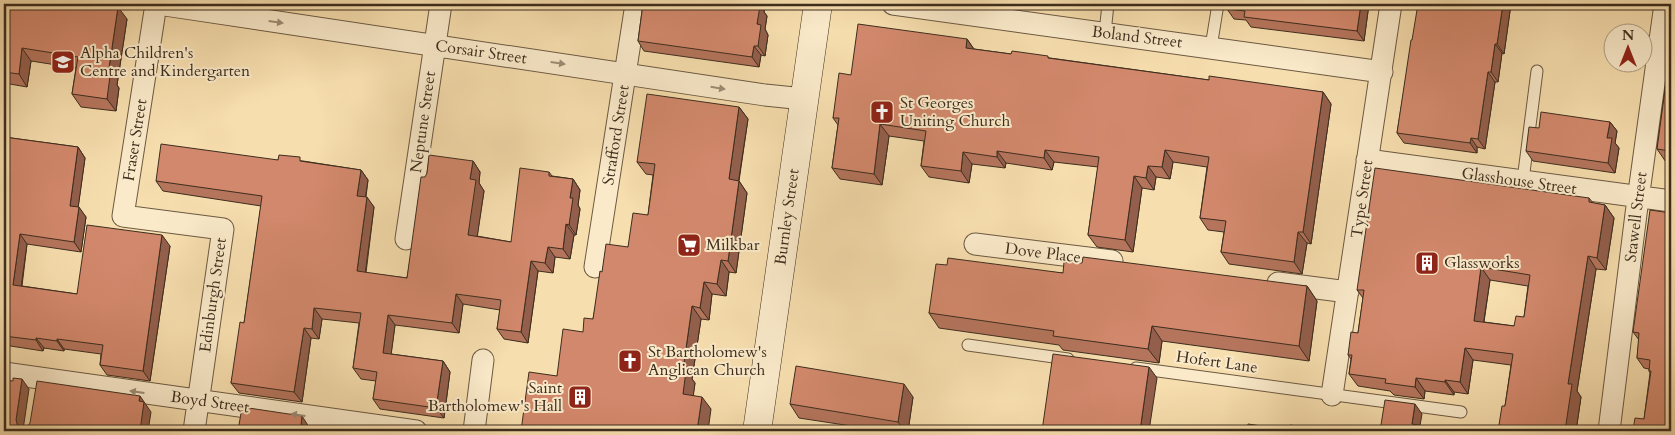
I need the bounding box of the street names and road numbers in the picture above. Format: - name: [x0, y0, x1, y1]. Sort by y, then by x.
- street label: Boland Street: [1091, 21, 1183, 53]
- street label: Corsair Street: [434, 35, 528, 69]
- street label: Neptune Street: [405, 70, 441, 174]
- street label: Strafford Street: [597, 83, 635, 187]
- street label: Fraser Street: [118, 97, 152, 183]
- street label: Type Street: [1346, 158, 1378, 240]
- street label: Glasshouse Street: [1460, 162, 1578, 200]
- street label: Burnley Street: [769, 167, 805, 267]
- street label: Stawell Street: [1620, 170, 1652, 264]
- street label: Edinburgh Street: [194, 236, 232, 354]
- street label: Dove Place: [1004, 237, 1082, 269]
- street label: Hofert Lane: [1175, 345, 1259, 379]
- street label: Boyd Street: [169, 386, 251, 418]

